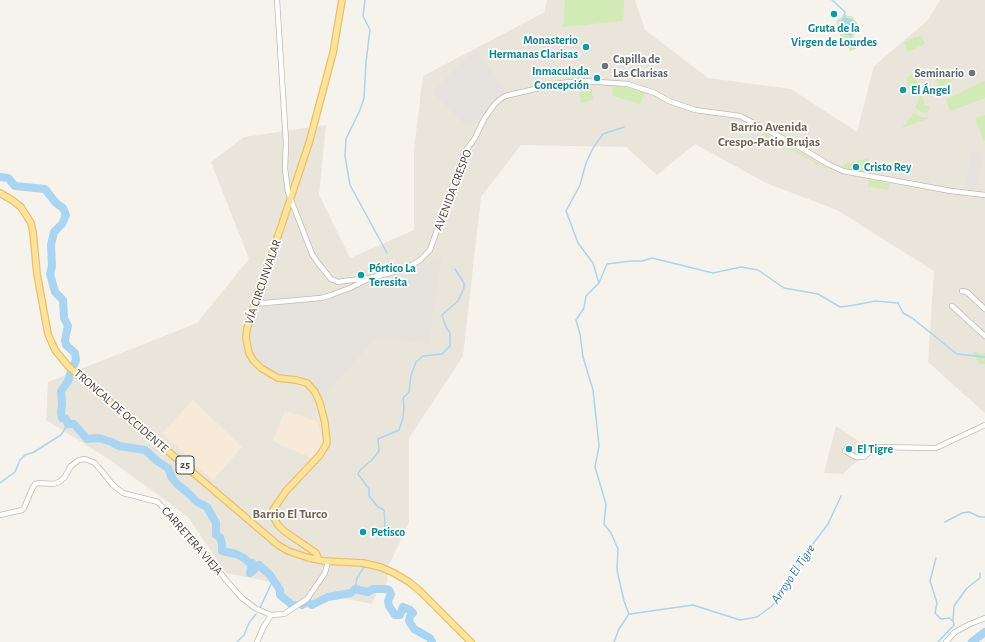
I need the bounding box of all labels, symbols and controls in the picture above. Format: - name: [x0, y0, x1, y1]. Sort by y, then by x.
- marker: Gruta de la Virgen de Lourdes: [829, 9, 839, 19]
- place label: Gruta de la Virgen de Lourdes: [791, 21, 877, 49]
- place label: Monasterio Hermanas Clarisas: [489, 33, 578, 61]
- marker: Monasterio Hermanas Clarisas: [581, 42, 591, 52]
- place label: Capilla de Las Clarisas: [613, 52, 668, 80]
- marker: Capilla de Las Clarisas: [600, 61, 610, 71]
- place label: Inmaculada Concepción: [532, 64, 589, 92]
- place label: Seminario: [914, 66, 964, 80]
- marker: Seminario: [967, 68, 977, 78]
- marker: Inmaculada Concepción: [592, 73, 602, 83]
- place label: El Ángel: [911, 83, 950, 97]
- marker: El Ángel: [898, 85, 908, 95]
- district label: Barrio Avenida Crespo-Patio Brujas: [718, 119, 820, 150]
- street label: AVENIDA CRESPO: [431, 148, 475, 232]
- place label: Cristo Rey: [864, 160, 911, 174]
- marker: Cristo Rey: [851, 162, 861, 172]
- street label: VÍA CIRCUNVALAR: [242, 238, 284, 326]
- place label: Pórtico La Teresita: [369, 261, 416, 289]
- marker: Pórtico La Teresita: [356, 270, 366, 280]
- street label: TRONCAL DE OCCIDENTE: [71, 366, 171, 456]
- place label: El Tigre: [857, 442, 893, 456]
- marker: El Tigre: [844, 444, 854, 454]
- road number: 25: [176, 456, 194, 474]
- street label: CARRETERA VIEJA: [158, 504, 226, 578]
- district label: Barrio El Turco: [253, 506, 327, 522]
- place label: Petisco: [371, 525, 405, 539]
- marker: Petisco: [358, 527, 368, 537]
- water label: Arroyo El Tigre: [768, 541, 818, 607]

